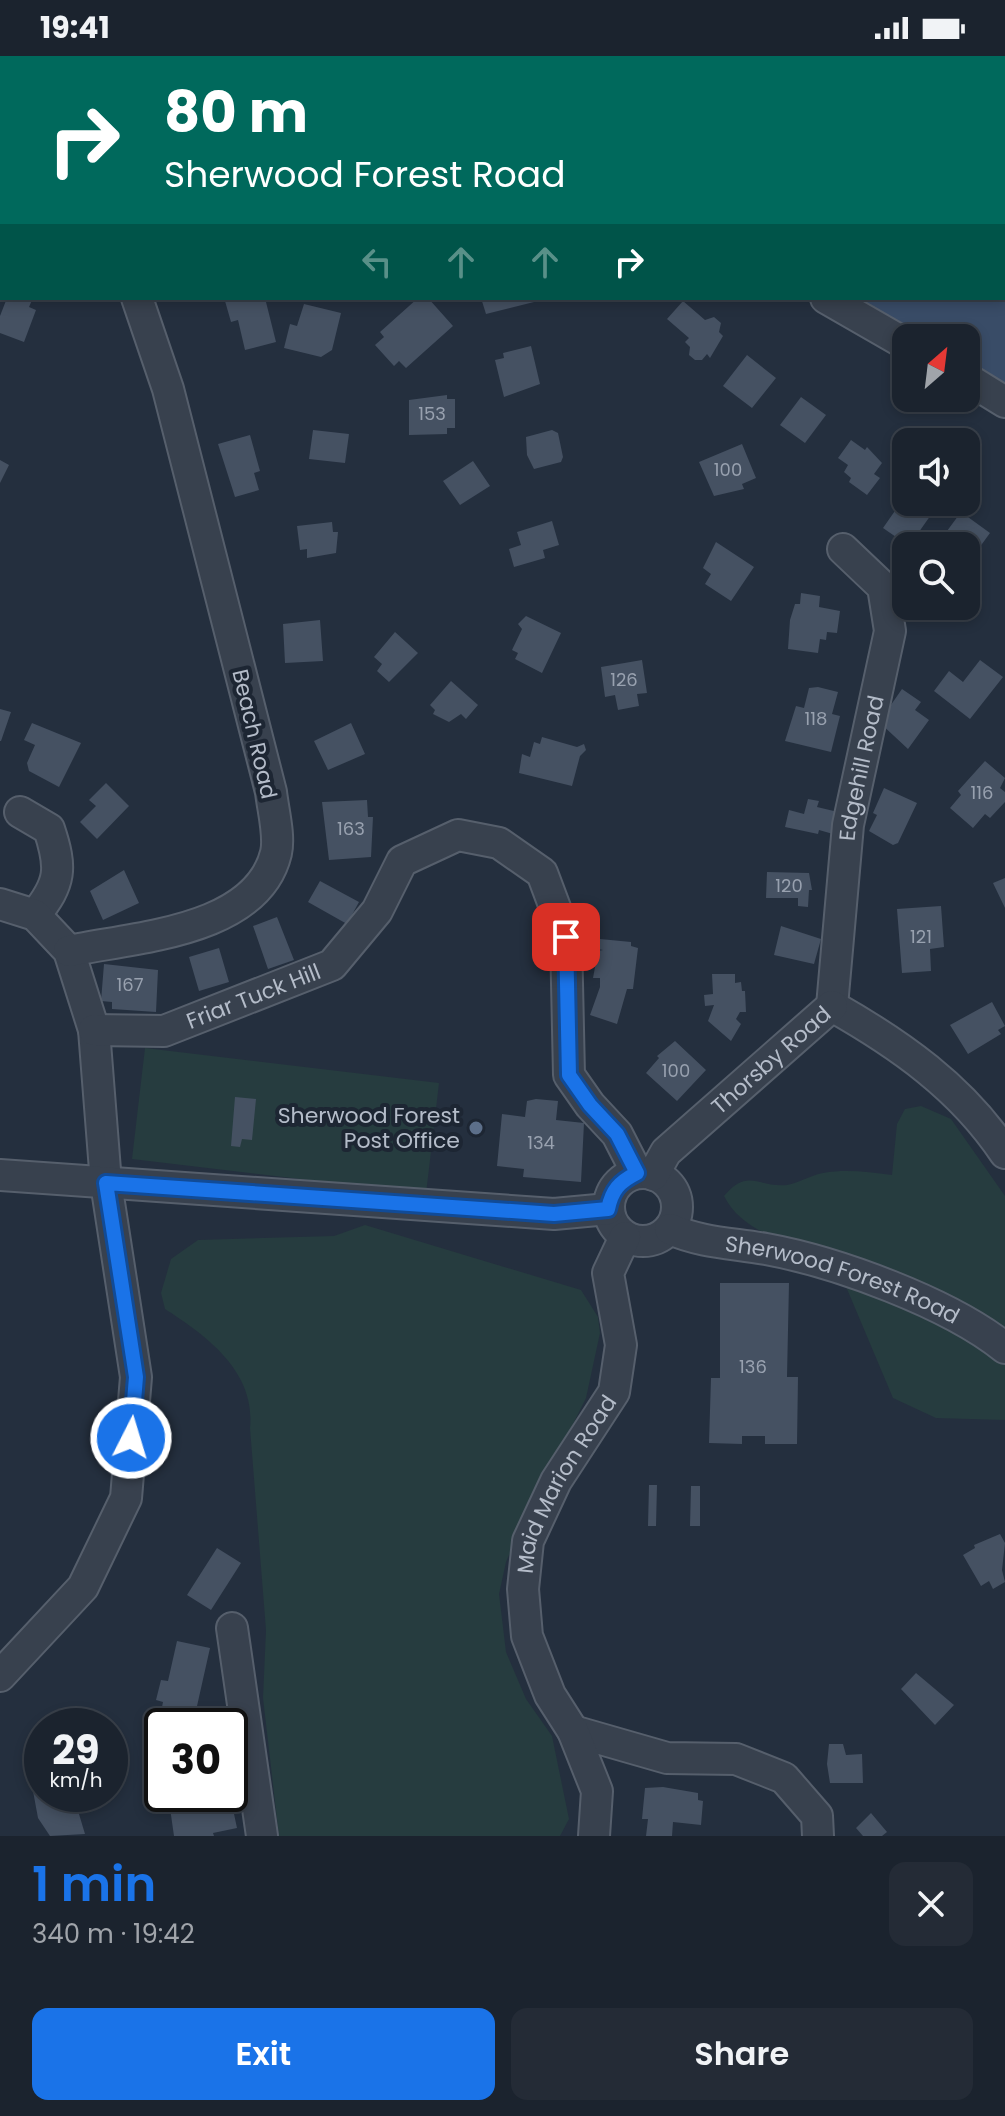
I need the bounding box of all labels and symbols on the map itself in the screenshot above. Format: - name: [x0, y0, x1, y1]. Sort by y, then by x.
- north arrow: [892, 324, 980, 412]
- house number: 153: [418, 401, 446, 426]
- house number: 100: [714, 457, 742, 482]
- street label: Beach Road: [225, 666, 285, 802]
- house number: 126: [610, 667, 638, 692]
- street label: Edgehill Road: [832, 692, 892, 842]
- house number: 118: [805, 706, 827, 731]
- house number: 116: [971, 780, 993, 805]
- house number: 163: [337, 816, 365, 841]
- house number: 120: [775, 873, 803, 898]
- pin: [532, 903, 600, 971]
- house number: 121: [910, 924, 932, 949]
- street label: Friar Tuck Hill: [182, 956, 325, 1037]
- house number: 167: [116, 972, 144, 997]
- street label: Thorsby Road: [705, 999, 838, 1121]
- house number: 100: [662, 1058, 690, 1083]
- place label: Sherwood Forest Post Office: [278, 1100, 460, 1156]
- marker: Sherwood Forest Post Office: [467, 1119, 485, 1137]
- house number: 134: [527, 1130, 555, 1155]
- street label: Sherwood Forest Road: [723, 1228, 965, 1332]
- house number: 136: [739, 1354, 767, 1379]
- street label: Maid Marion Road: [510, 1389, 624, 1575]
- position arrow: [89, 1396, 173, 1480]
- speed limit sign: 30: [144, 1708, 248, 1812]

